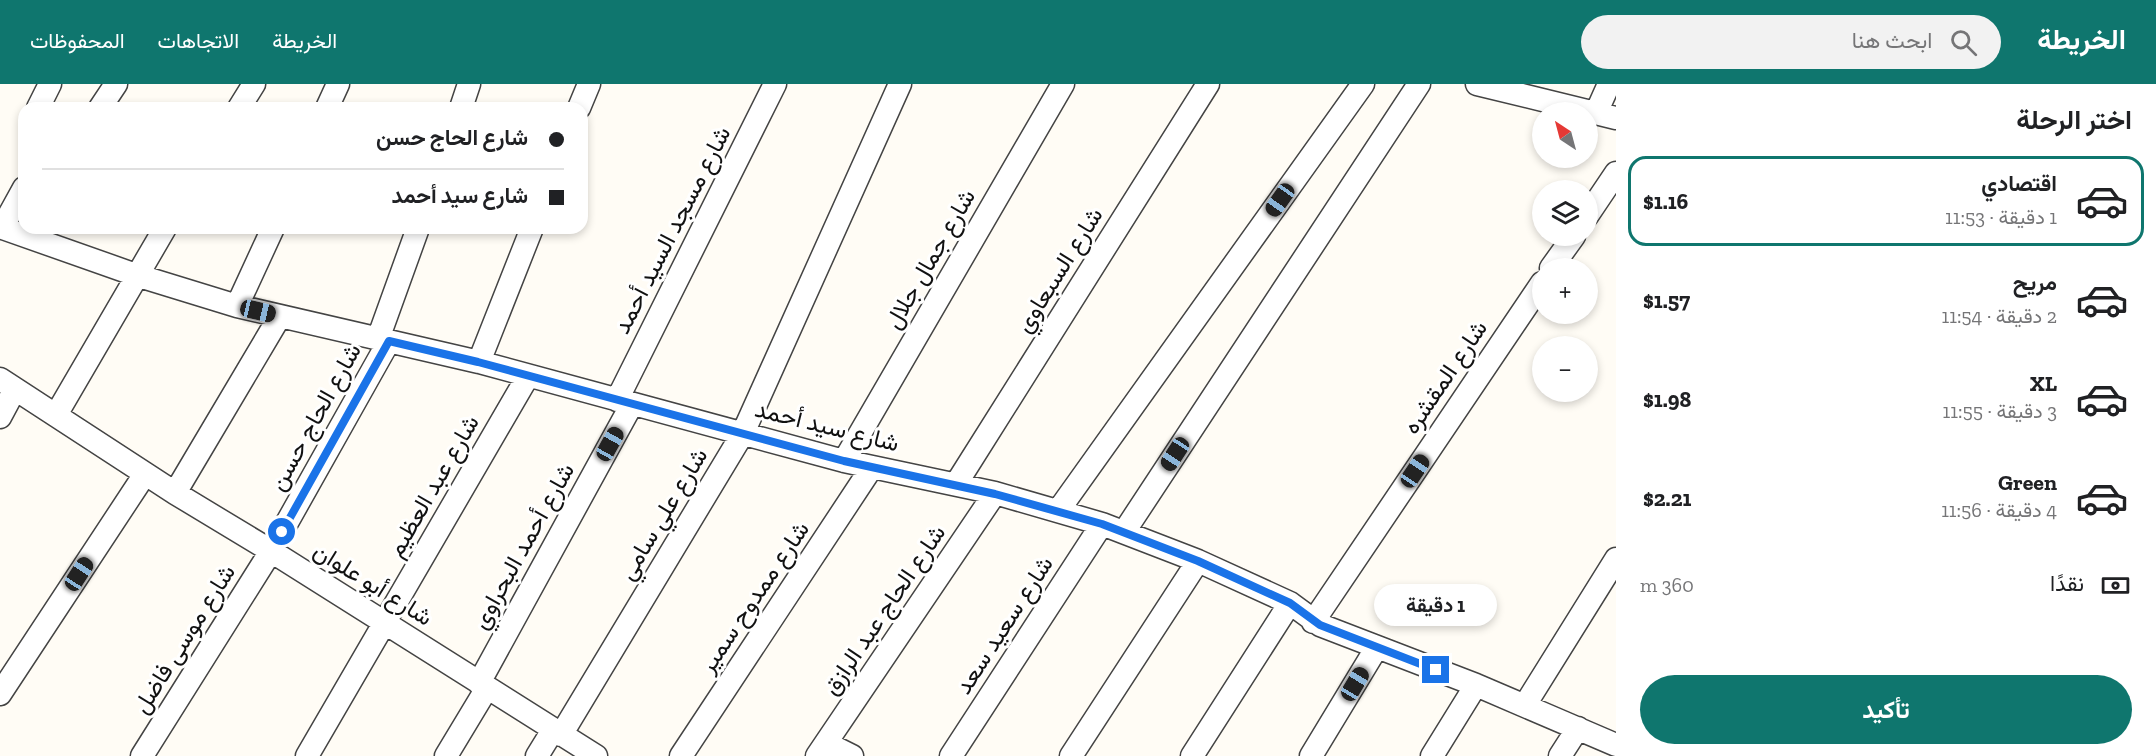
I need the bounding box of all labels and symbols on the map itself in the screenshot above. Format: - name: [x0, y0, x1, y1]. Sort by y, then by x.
- north arrow: [1532, 102, 1598, 168]
- street label: شارع مسجد السيد أحمد: [607, 121, 738, 339]
- car: [1262, 180, 1298, 220]
- street label: شارع جمال جلال: [878, 184, 983, 335]
- street label: شارع السبعاوي: [1009, 202, 1113, 340]
- car: [238, 298, 278, 324]
- street label: شارع المقشره: [1396, 314, 1495, 440]
- street label: شارع الحاج حسن: [262, 338, 369, 496]
- street label: شارع سيد أحمد: [751, 394, 902, 459]
- street label: شارع عبد العظيم: [380, 410, 487, 563]
- car: [593, 424, 627, 464]
- car: [1158, 434, 1192, 474]
- street label: شارع علي سامي: [612, 442, 718, 588]
- car: [1397, 451, 1433, 491]
- street label: شارع أحمد البحراوي: [465, 458, 585, 636]
- street label: شارع ممدوح سمير: [692, 515, 817, 680]
- route start: [268, 518, 295, 545]
- street label: شارع الحاج عبد الرازق: [816, 519, 953, 702]
- street label: شارع أبو علوان: [307, 535, 438, 633]
- street label: شارع سعيد سعد: [948, 550, 1061, 700]
- car: [62, 554, 96, 594]
- street label: شارع موسى فاضل: [126, 559, 243, 720]
- callout: 1 دقيقة: [1374, 583, 1498, 625]
- route end: [1422, 656, 1449, 683]
- car: [1338, 664, 1372, 704]

